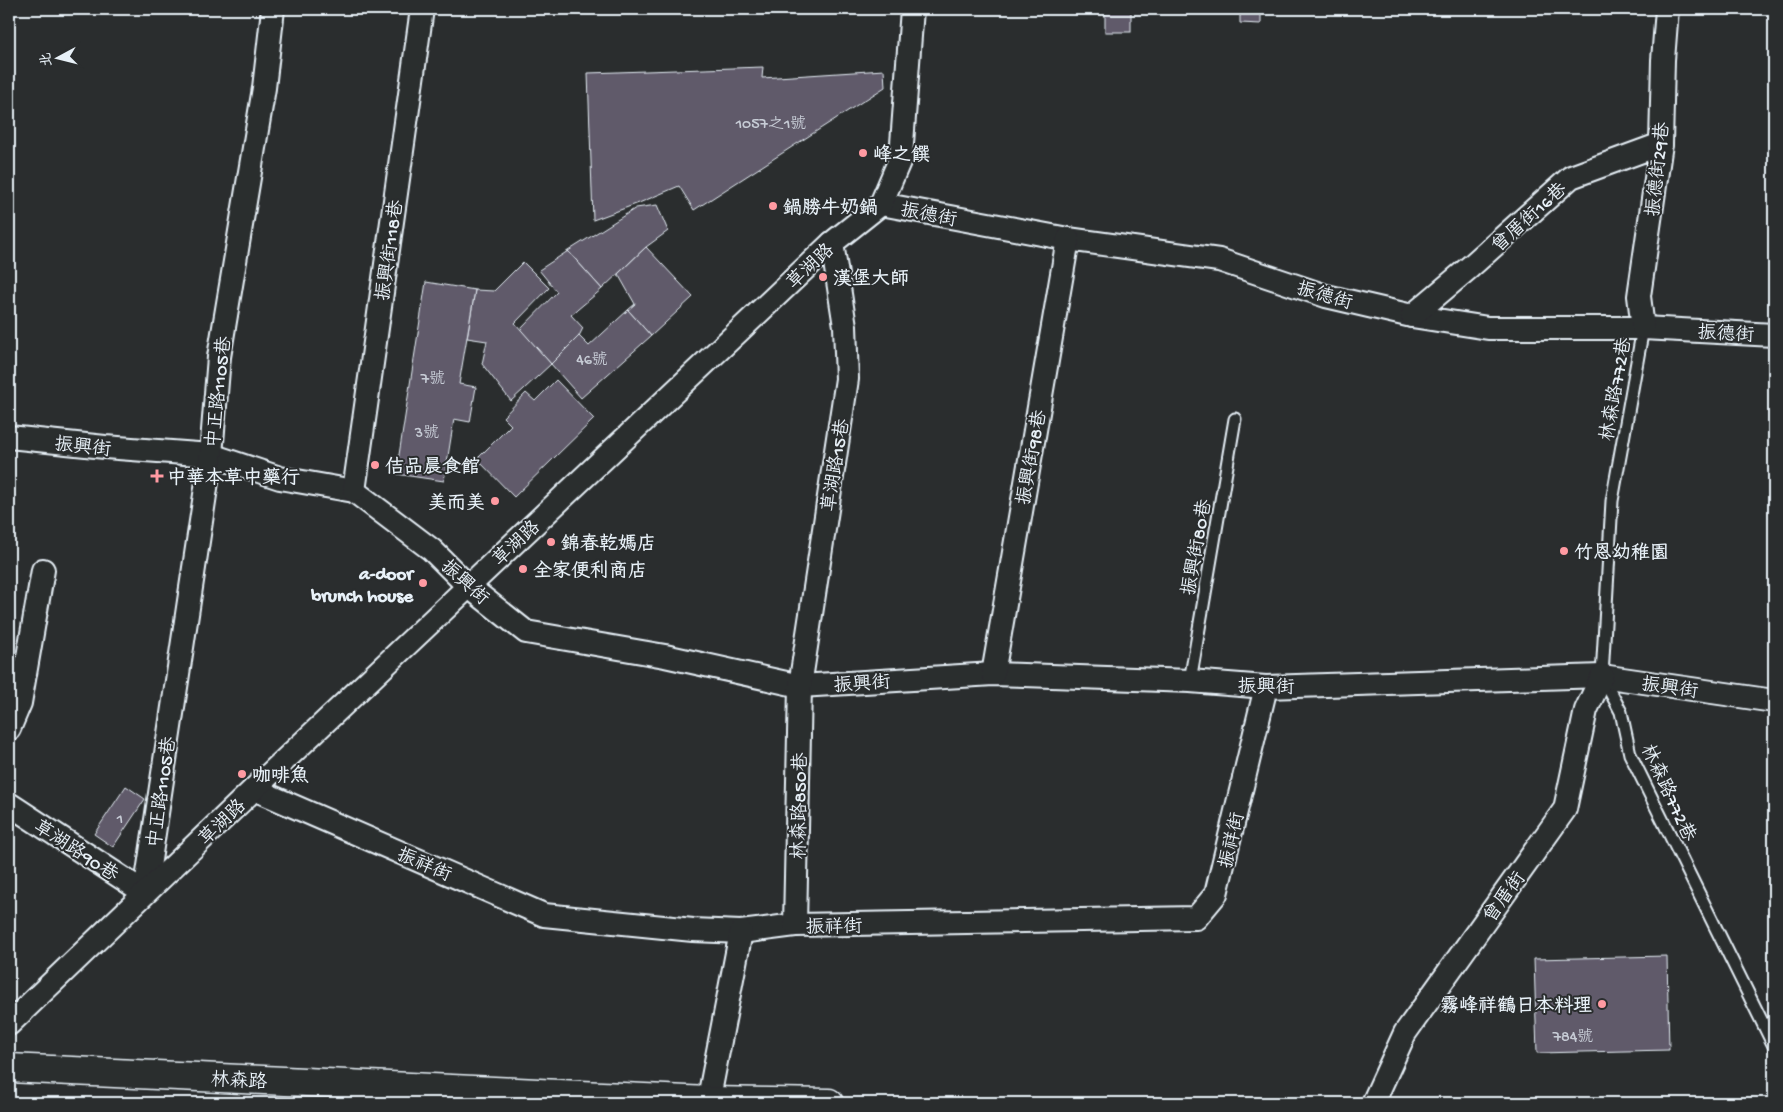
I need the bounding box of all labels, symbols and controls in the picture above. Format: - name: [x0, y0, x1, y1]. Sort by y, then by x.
- north arrow: [32, 32, 82, 82]
- text: 北: [38, 51, 57, 67]
- house number: 1057之1號: [735, 115, 806, 135]
- street label: 振德街29巷: [1642, 121, 1676, 218]
- place label: 峰之饌: [873, 144, 930, 168]
- marker: 峰之饌: [857, 147, 869, 159]
- street label: 曾厝街16巷: [1487, 178, 1573, 258]
- place label: 鍋勝牛奶鍋: [783, 197, 878, 221]
- street label: 振興街118巷: [372, 198, 410, 302]
- street label: 振德街: [898, 199, 959, 233]
- marker: 鍋勝牛奶鍋: [767, 200, 779, 212]
- street label: 草湖路: [782, 239, 840, 295]
- place label: 漢堡大師: [833, 268, 909, 292]
- marker: 漢堡大師: [817, 271, 829, 283]
- street label: 振德街: [1293, 277, 1355, 316]
- street label: 振德街: [1697, 322, 1755, 348]
- street label: 中正路1105巷: [202, 335, 238, 449]
- street label: 林森路772巷: [1596, 336, 1638, 443]
- house number: 46號: [576, 351, 608, 371]
- house number: 7號: [420, 370, 445, 390]
- street label: 振興街98巷: [1013, 408, 1053, 507]
- street label: 草湖路15巷: [818, 417, 856, 514]
- house number: 3號: [414, 424, 439, 444]
- street label: 振興街: [53, 433, 112, 463]
- place label: 佶品晨食館: [385, 456, 480, 480]
- marker: 佶品晨食館: [369, 459, 381, 471]
- place label: 中華本草中藥行: [167, 467, 300, 491]
- marker: 中華本草中藥行: [151, 470, 163, 482]
- place label: 美而美: [428, 492, 485, 516]
- marker: 美而美: [489, 495, 501, 507]
- street label: 振興街80巷: [1178, 498, 1218, 597]
- street label: 草湖路: [488, 516, 546, 572]
- place label: 錦春乾媽店: [561, 533, 656, 557]
- marker: 錦春乾媽店: [545, 536, 557, 548]
- place label: 竹恩幼稚園: [1574, 542, 1669, 566]
- marker: 竹恩幼稚園: [1558, 545, 1570, 557]
- street label: 振興街: [435, 555, 493, 611]
- place label: 全家便利商店: [533, 560, 647, 584]
- marker: 全家便利商店: [517, 563, 529, 575]
- place label: a-door brunch house: [310, 564, 415, 609]
- marker: a-door brunch house: [417, 577, 429, 589]
- street label: 振興街: [833, 671, 891, 699]
- street label: 振興街: [1640, 673, 1699, 705]
- street label: 振興街: [1237, 676, 1295, 700]
- street label: 中正路1105巷: [143, 735, 183, 850]
- street label: 林森路772巷: [1634, 741, 1700, 846]
- street label: 林森路850巷: [788, 752, 814, 860]
- place label: 咖啡魚: [252, 764, 309, 789]
- marker: 咖啡魚: [236, 768, 248, 780]
- street label: 草湖路: [194, 795, 252, 852]
- street label: 振祥街: [1215, 810, 1251, 871]
- house number: 1: [116, 811, 123, 830]
- street label: 草湖路90巷: [28, 815, 122, 888]
- street label: 振祥街: [393, 844, 455, 888]
- street label: 曾厝街: [1479, 868, 1532, 928]
- street label: 振祥街: [805, 916, 863, 940]
- place label: 霧峰祥鶴日本料理: [1440, 995, 1592, 1019]
- marker: 霧峰祥鶴日本料理: [1596, 998, 1608, 1010]
- house number: 784號: [1552, 1028, 1593, 1048]
- street label: 林森路: [210, 1069, 268, 1095]

